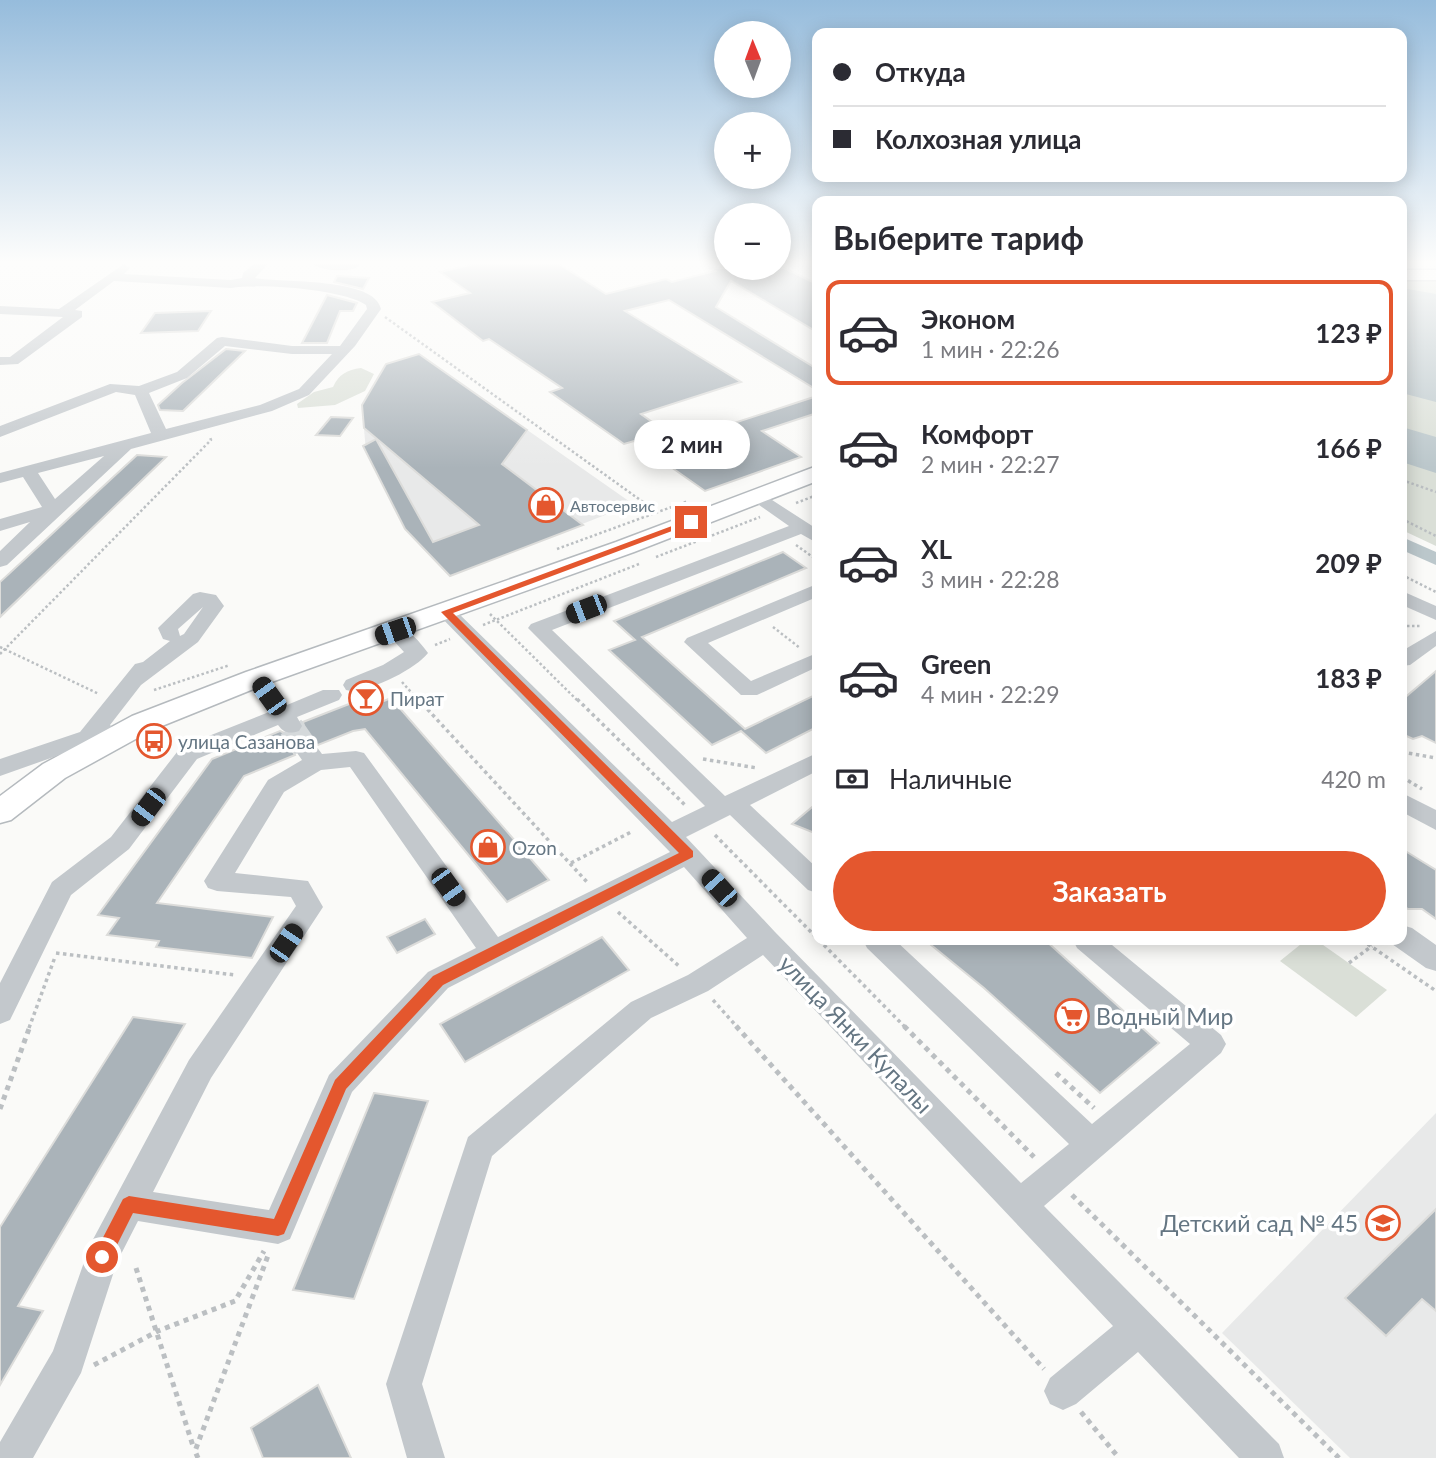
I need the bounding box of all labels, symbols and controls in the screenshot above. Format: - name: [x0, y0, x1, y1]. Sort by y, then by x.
- north arrow: [714, 21, 791, 98]
- map controls: [714, 21, 791, 280]
- text: Откуда: [875, 56, 966, 88]
- button: +: [714, 112, 791, 189]
- text: Колхозная улица: [875, 123, 1082, 155]
- button: −: [714, 203, 791, 280]
- text: Выберите тариф: [833, 218, 1084, 257]
- icon: car: [837, 301, 900, 364]
- text: Эконом: [921, 303, 1015, 335]
- text: 123 ₽: [1315, 317, 1382, 349]
- text: 1 мин · 22:26: [921, 335, 1060, 363]
- icon: car: [837, 416, 900, 479]
- text: Комфорт: [921, 418, 1033, 450]
- callout: 2 мин: [633, 420, 749, 470]
- text: 2 мин: [661, 430, 723, 458]
- text: 166 ₽: [1315, 432, 1382, 464]
- text: 2 мин · 22:27: [921, 450, 1060, 478]
- shop icon: Автосервис: [527, 486, 565, 524]
- place label: Автосервис: [570, 496, 655, 515]
- route end: [675, 506, 707, 538]
- icon: car: [837, 531, 900, 594]
- text: XL: [921, 533, 952, 565]
- text: 209 ₽: [1315, 547, 1382, 579]
- text: 3 мин · 22:28: [921, 565, 1060, 593]
- car: [563, 592, 610, 626]
- car: [372, 614, 419, 648]
- icon: car: [837, 646, 900, 709]
- text: Green: [921, 648, 991, 680]
- text: 183 ₽: [1315, 662, 1382, 694]
- car: [249, 673, 290, 719]
- bar icon: Пират: [347, 679, 385, 717]
- text: 4 мин · 22:29: [921, 680, 1060, 708]
- place label: Пират: [390, 687, 445, 710]
- bus stop icon: улица Сазанова: [135, 722, 173, 760]
- place label: улица Сазанова: [178, 730, 315, 753]
- icon: cash: [833, 760, 871, 798]
- text: Наличные: [889, 763, 1012, 795]
- text: 420 m: [1321, 765, 1386, 793]
- car: [127, 784, 170, 830]
- shop icon: Ozon: [469, 828, 507, 866]
- place label: Ozon: [512, 836, 557, 859]
- button: Заказать: [833, 851, 1386, 931]
- car: [428, 864, 469, 910]
- car: [698, 865, 741, 911]
- car: [266, 920, 307, 966]
- street label: улица Янки Купалы: [774, 949, 938, 1119]
- supermarket icon: Водный Мир: [1053, 997, 1091, 1035]
- place label: Водный Мир: [1096, 1002, 1233, 1030]
- school or university icon: Детский сад № 45: [1364, 1204, 1402, 1242]
- place label: Детский сад № 45: [1161, 1209, 1358, 1237]
- route start: [86, 1241, 118, 1273]

